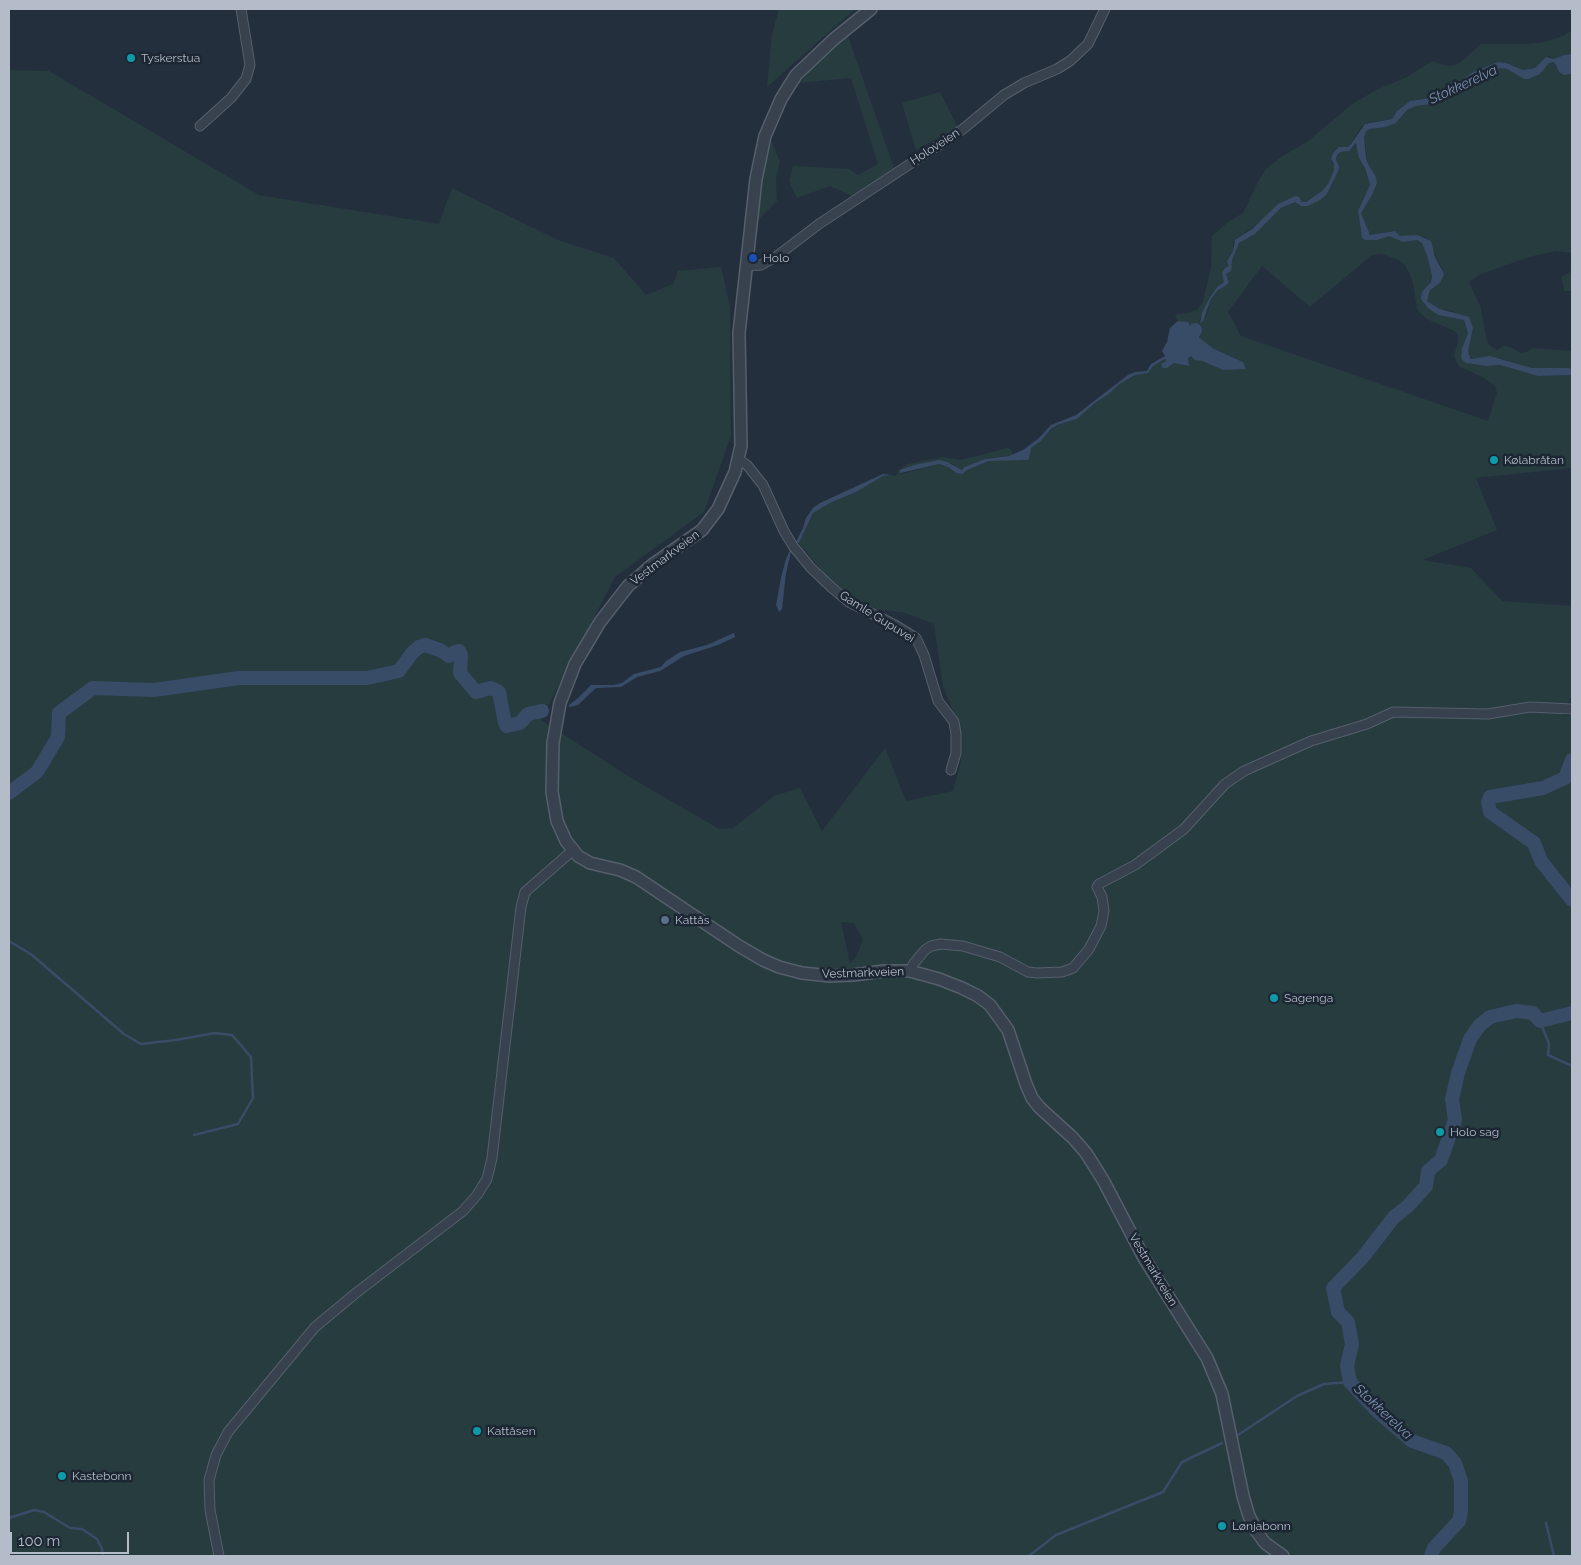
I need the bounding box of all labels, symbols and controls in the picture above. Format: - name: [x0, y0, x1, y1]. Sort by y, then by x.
- place label: Tyskerstua: [141, 51, 200, 65]
- marker: Tyskerstua: [125, 52, 137, 64]
- water label: Stokkerelva: [1426, 62, 1500, 108]
- street label: Holoveien: [908, 126, 962, 168]
- place label: Holo: [763, 251, 789, 265]
- marker: Holo: [747, 252, 759, 264]
- place label: Kølabråtan: [1504, 453, 1564, 467]
- marker: Kølabråtan: [1488, 454, 1500, 466]
- street label: Vestmarkveien: [628, 528, 702, 588]
- street label: Gamle Gupuvei: [837, 588, 917, 646]
- place label: Kattås: [675, 913, 710, 927]
- marker: Kattås: [659, 914, 671, 926]
- street label: Vestmarkveien: [822, 964, 904, 982]
- place label: Sagenga: [1284, 991, 1333, 1005]
- marker: Sagenga: [1268, 992, 1280, 1004]
- place label: Holo sag: [1450, 1125, 1499, 1139]
- marker: Holo sag: [1434, 1126, 1446, 1138]
- street label: Vestmarkveien: [1126, 1231, 1180, 1309]
- water label: Stokkerelva: [1350, 1381, 1416, 1443]
- place label: Kattåsen: [487, 1424, 536, 1438]
- marker: Kattåsen: [471, 1425, 483, 1437]
- place label: Kastebonn: [72, 1469, 132, 1483]
- marker: Kastebonn: [56, 1470, 68, 1482]
- place label: Lønjabonn: [1232, 1519, 1291, 1533]
- marker: Lønjabonn: [1216, 1520, 1228, 1532]
- scale bar: [12, 1522, 131, 1554]
- text: 100 m: [18, 1532, 60, 1550]

